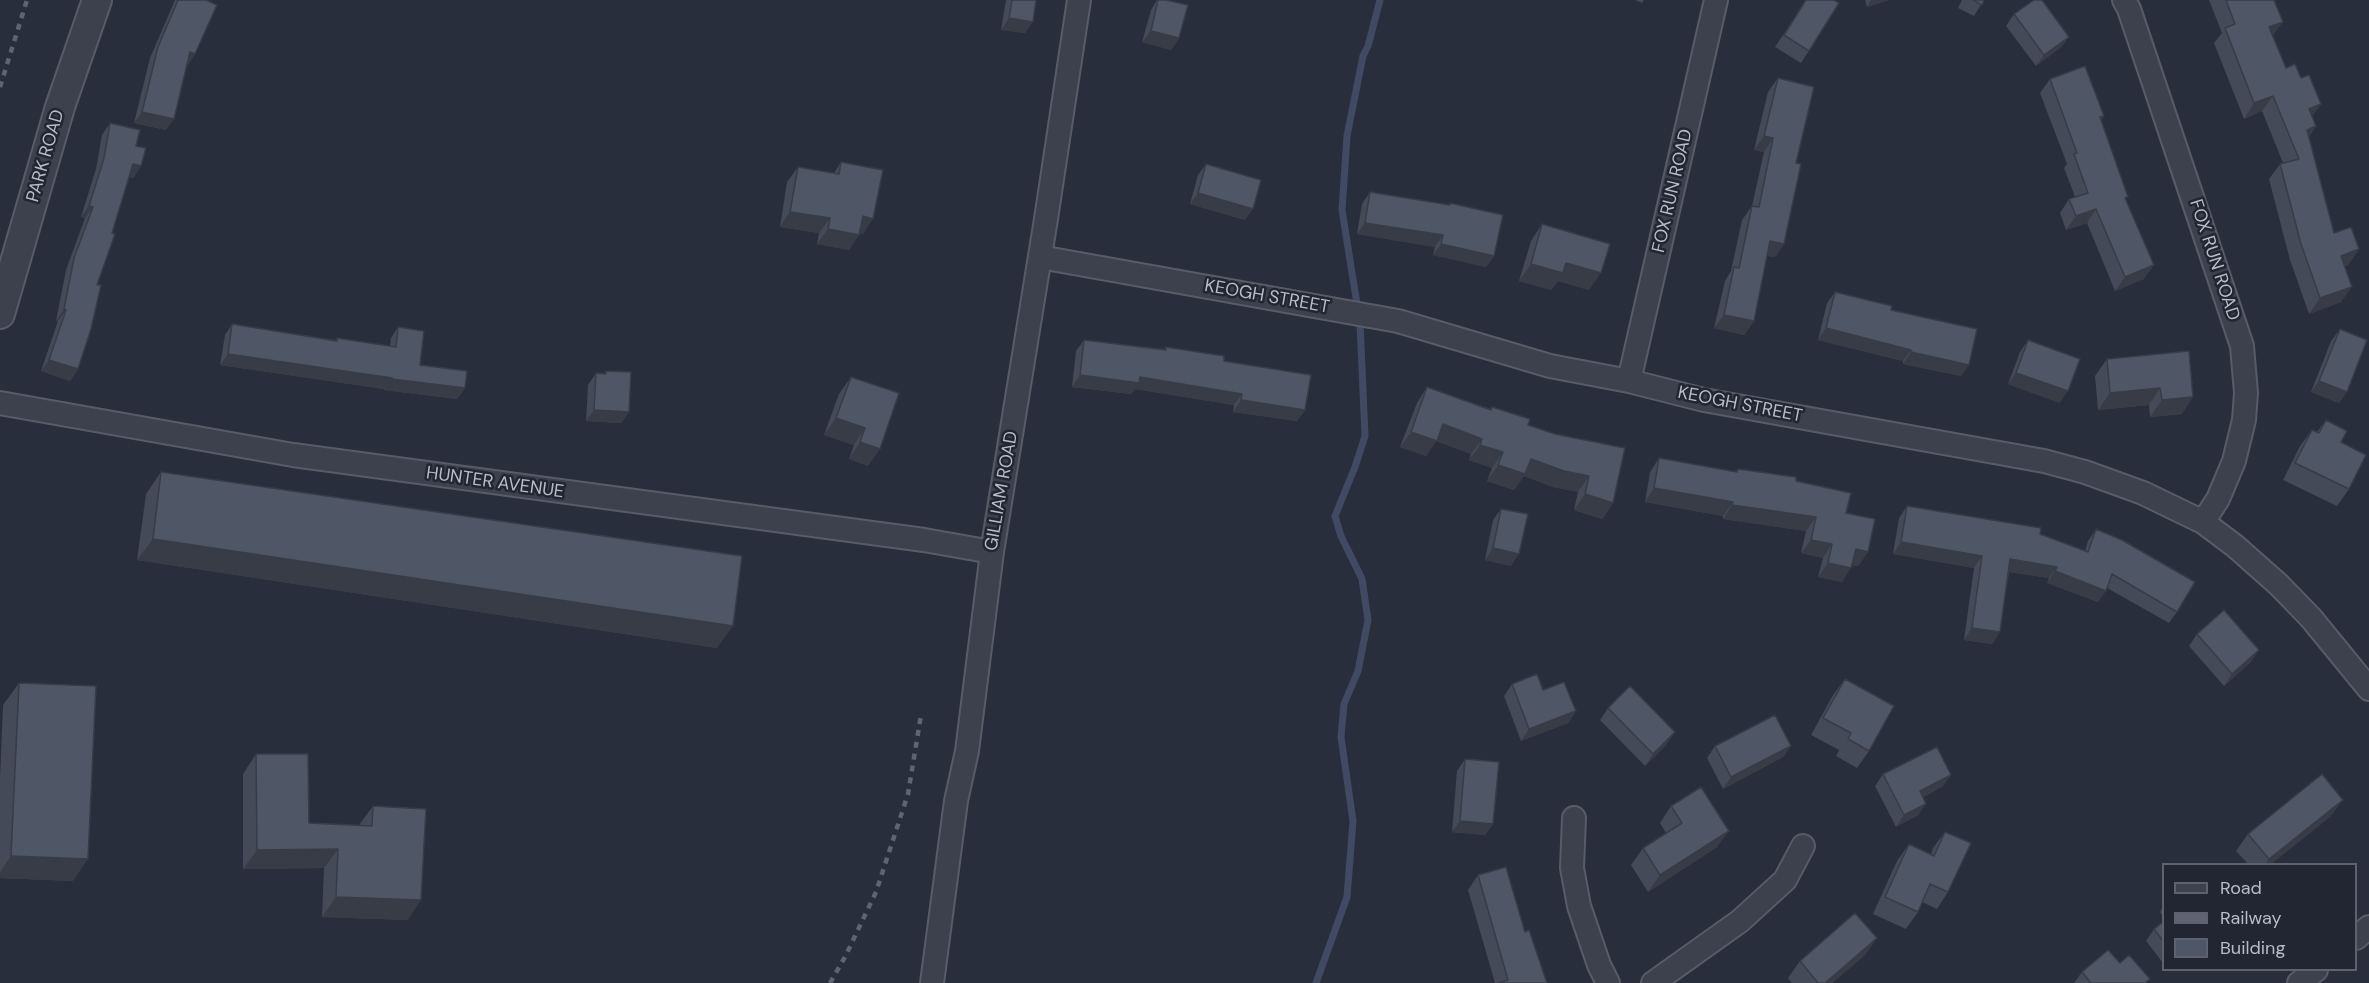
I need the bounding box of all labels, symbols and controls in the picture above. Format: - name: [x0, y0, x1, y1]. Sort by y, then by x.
- street label: PARK ROAD: [23, 107, 69, 205]
- street label: FOX RUN ROAD: [1648, 127, 1698, 255]
- street label: FOX RUN ROAD: [2184, 197, 2244, 323]
- street label: KEOGH STREET: [1203, 275, 1331, 319]
- street label: KEOGH STREET: [1676, 382, 1804, 428]
- street label: GILLIAM ROAD: [981, 430, 1023, 552]
- street label: HUNTER AVENUE: [425, 463, 565, 503]
- legend: [2162, 863, 2357, 971]
- text: Road: [2220, 876, 2262, 900]
- text: Railway: [2220, 906, 2282, 930]
- text: Building: [2220, 936, 2285, 960]

